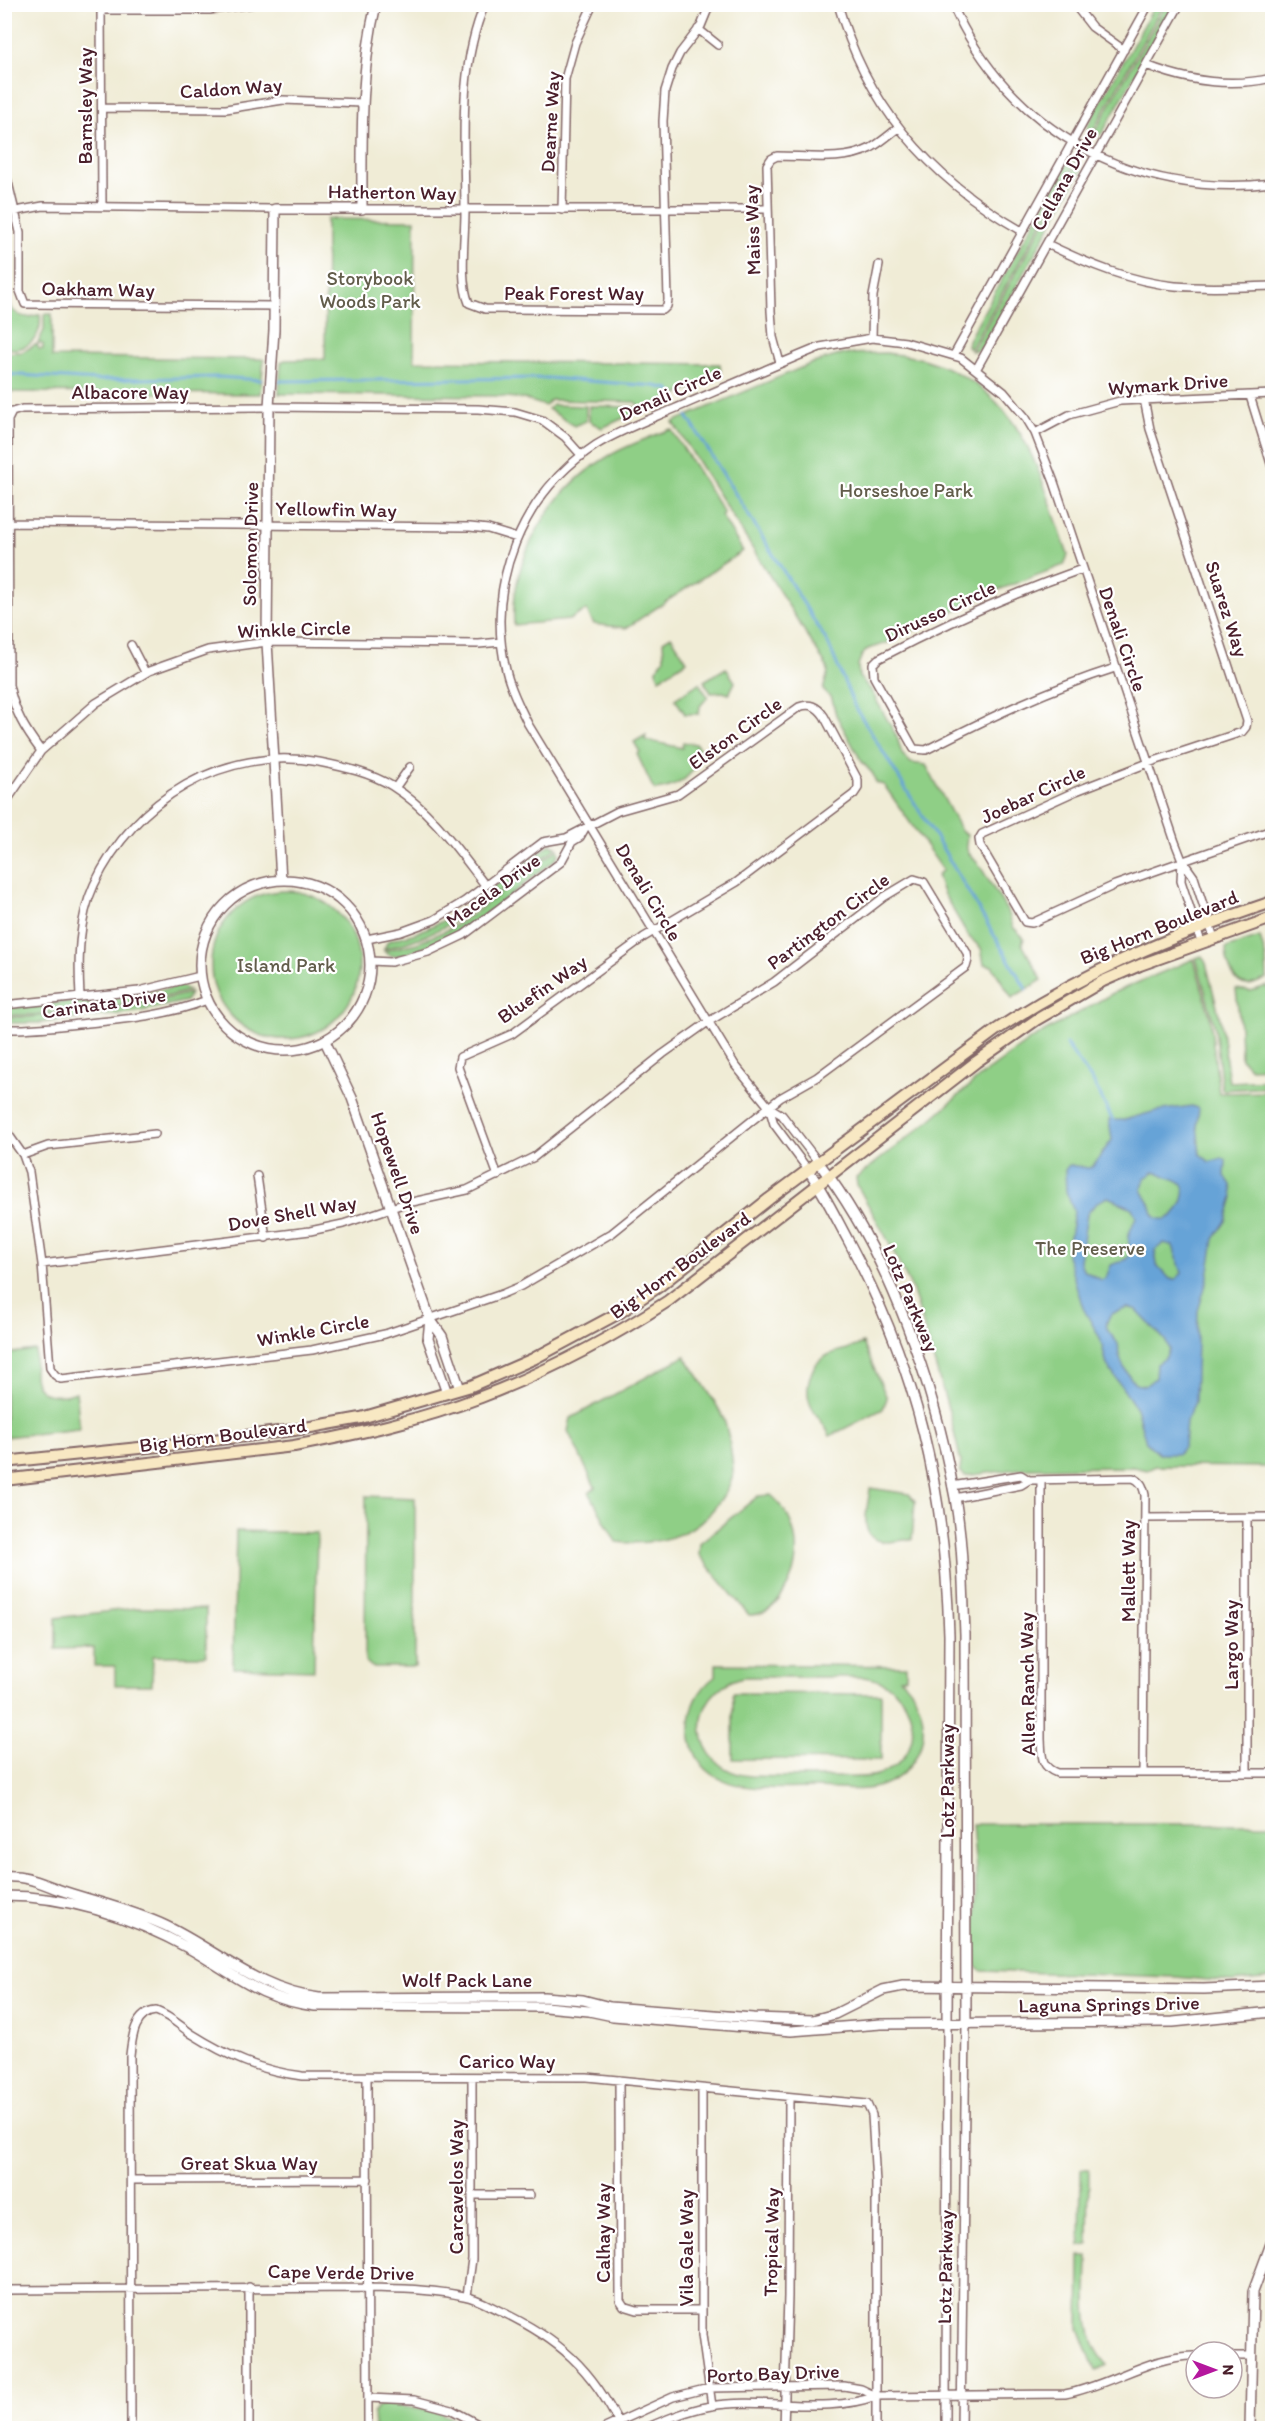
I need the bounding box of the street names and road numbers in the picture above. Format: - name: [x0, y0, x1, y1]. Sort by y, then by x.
- street label: Barnsley Way: [73, 47, 97, 164]
- street label: Dearne Way: [535, 70, 565, 173]
- street label: Caldon Way: [179, 72, 284, 104]
- street label: Cellana Drive: [1026, 123, 1102, 235]
- street label: Hatherton Way: [328, 179, 457, 205]
- street label: Maiss Way: [738, 184, 766, 276]
- street label: Oakham Way: [41, 276, 155, 302]
- street label: Peak Forest Way: [504, 281, 645, 305]
- street label: Denali Circle: [615, 360, 725, 426]
- street label: Wymark Drive: [1107, 368, 1229, 400]
- street label: Albacore Way: [71, 380, 189, 404]
- street label: Solomon Drive: [237, 482, 263, 606]
- street label: Yellowfin Way: [275, 496, 398, 522]
- street label: Suarez Way: [1200, 558, 1254, 661]
- street label: Dirusso Circle: [881, 575, 999, 647]
- street label: Denali Circle: [1094, 583, 1152, 695]
- street label: Winkle Circle: [237, 615, 351, 643]
- street label: Elston Circle: [684, 691, 786, 775]
- street label: Joebar Circle: [977, 759, 1089, 829]
- street label: Denali Circle: [610, 839, 688, 945]
- street label: Macela Drive: [441, 848, 545, 932]
- street label: Partington Circle: [762, 867, 894, 975]
- street label: Big Horn Boulevard: [1076, 884, 1242, 970]
- street label: Bluefin Way: [493, 949, 592, 1029]
- street label: Carinata Drive: [40, 982, 168, 1024]
- street label: Hopewell Drive: [366, 1109, 430, 1237]
- street label: Dove Shell Way: [226, 1190, 359, 1236]
- street label: Big Horn Boulevard: [605, 1206, 755, 1324]
- street label: Lotz Parkway: [878, 1241, 945, 1356]
- street label: Winkle Circle: [255, 1308, 371, 1352]
- street label: Big Horn Boulevard: [138, 1413, 308, 1457]
- street label: Mallett Way: [1116, 1519, 1140, 1622]
- street label: Largo Way: [1219, 1599, 1243, 1690]
- street label: Allen Ranch Way: [1014, 1611, 1040, 1756]
- street label: Lotz Parkway: [935, 1723, 959, 1838]
- street label: Wolf Pack Lane: [402, 1968, 532, 1992]
- street label: Laguna Springs Drive: [1018, 1990, 1200, 2018]
- street label: Carico Way: [459, 2049, 556, 2073]
- street label: Carcavelos Way: [444, 2119, 468, 2254]
- street label: Great Skua Way: [180, 2151, 318, 2175]
- street label: Calhay Way: [591, 2182, 615, 2283]
- street label: Tropical Way: [758, 2187, 784, 2297]
- street label: Vila Gale Way: [674, 2189, 698, 2307]
- street label: Lotz Parkway: [932, 2209, 958, 2324]
- street label: Cape Verde Drive: [267, 2259, 415, 2285]
- street label: Porto Bay Drive: [706, 2359, 840, 2387]

